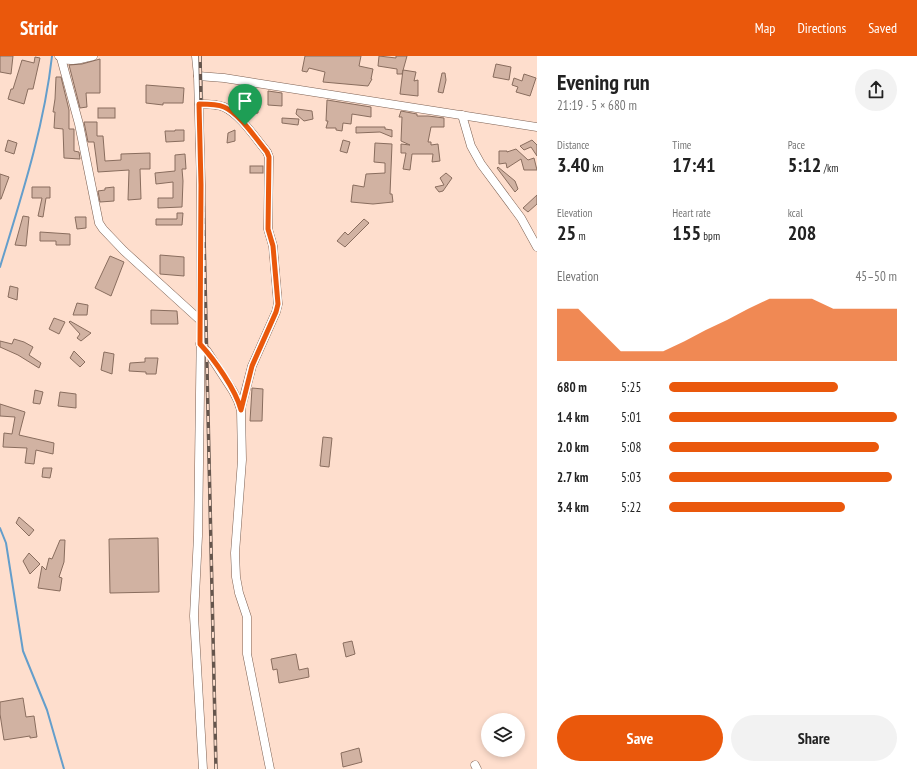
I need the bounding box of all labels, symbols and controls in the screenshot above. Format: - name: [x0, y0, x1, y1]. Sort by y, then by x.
- text: Stridr: [20, 16, 58, 40]
- text: Map: [755, 19, 775, 37]
- text: Directions: [797, 19, 846, 37]
- text: Saved: [868, 19, 897, 37]
- text: Evening run: [557, 68, 650, 96]
- button: share: [855, 69, 897, 111]
- pin: [228, 84, 262, 125]
- icon: arrive: [234, 90, 256, 112]
- text: 21:19 · 5 × 680 m: [557, 97, 637, 114]
- text: Distance: [557, 138, 589, 152]
- text: Time: [672, 138, 691, 152]
- text: Pace: [788, 138, 805, 152]
- text: 3.40: [557, 152, 590, 178]
- text: 17:41: [672, 152, 716, 178]
- text: 5:12: [788, 152, 821, 178]
- text: km: [590, 161, 604, 175]
- text: /km: [821, 161, 838, 175]
- text: Elevation: [557, 206, 592, 220]
- text: Heart rate: [672, 206, 711, 220]
- text: kcal: [788, 206, 803, 220]
- text: 25: [557, 220, 576, 246]
- text: 155: [672, 220, 701, 246]
- text: 208: [788, 220, 816, 246]
- text: m: [576, 229, 586, 243]
- text: bpm: [701, 229, 720, 243]
- text: Elevation: [557, 268, 599, 285]
- text: 45–50 m: [855, 268, 897, 285]
- text: 680 m: [557, 379, 587, 396]
- text: 5:25: [621, 379, 641, 396]
- text: 1.4 km: [557, 409, 589, 426]
- text: 5:01: [621, 409, 641, 426]
- text: 2.0 km: [557, 439, 589, 456]
- text: 5:08: [621, 439, 641, 456]
- text: 2.7 km: [557, 469, 588, 486]
- text: 5:03: [621, 469, 641, 486]
- text: 3.4 km: [557, 499, 589, 516]
- text: 5:22: [621, 499, 641, 516]
- map controls: [481, 713, 525, 757]
- button: layers: [481, 713, 525, 757]
- button: Save: [557, 715, 723, 761]
- button: Share: [731, 715, 897, 761]

